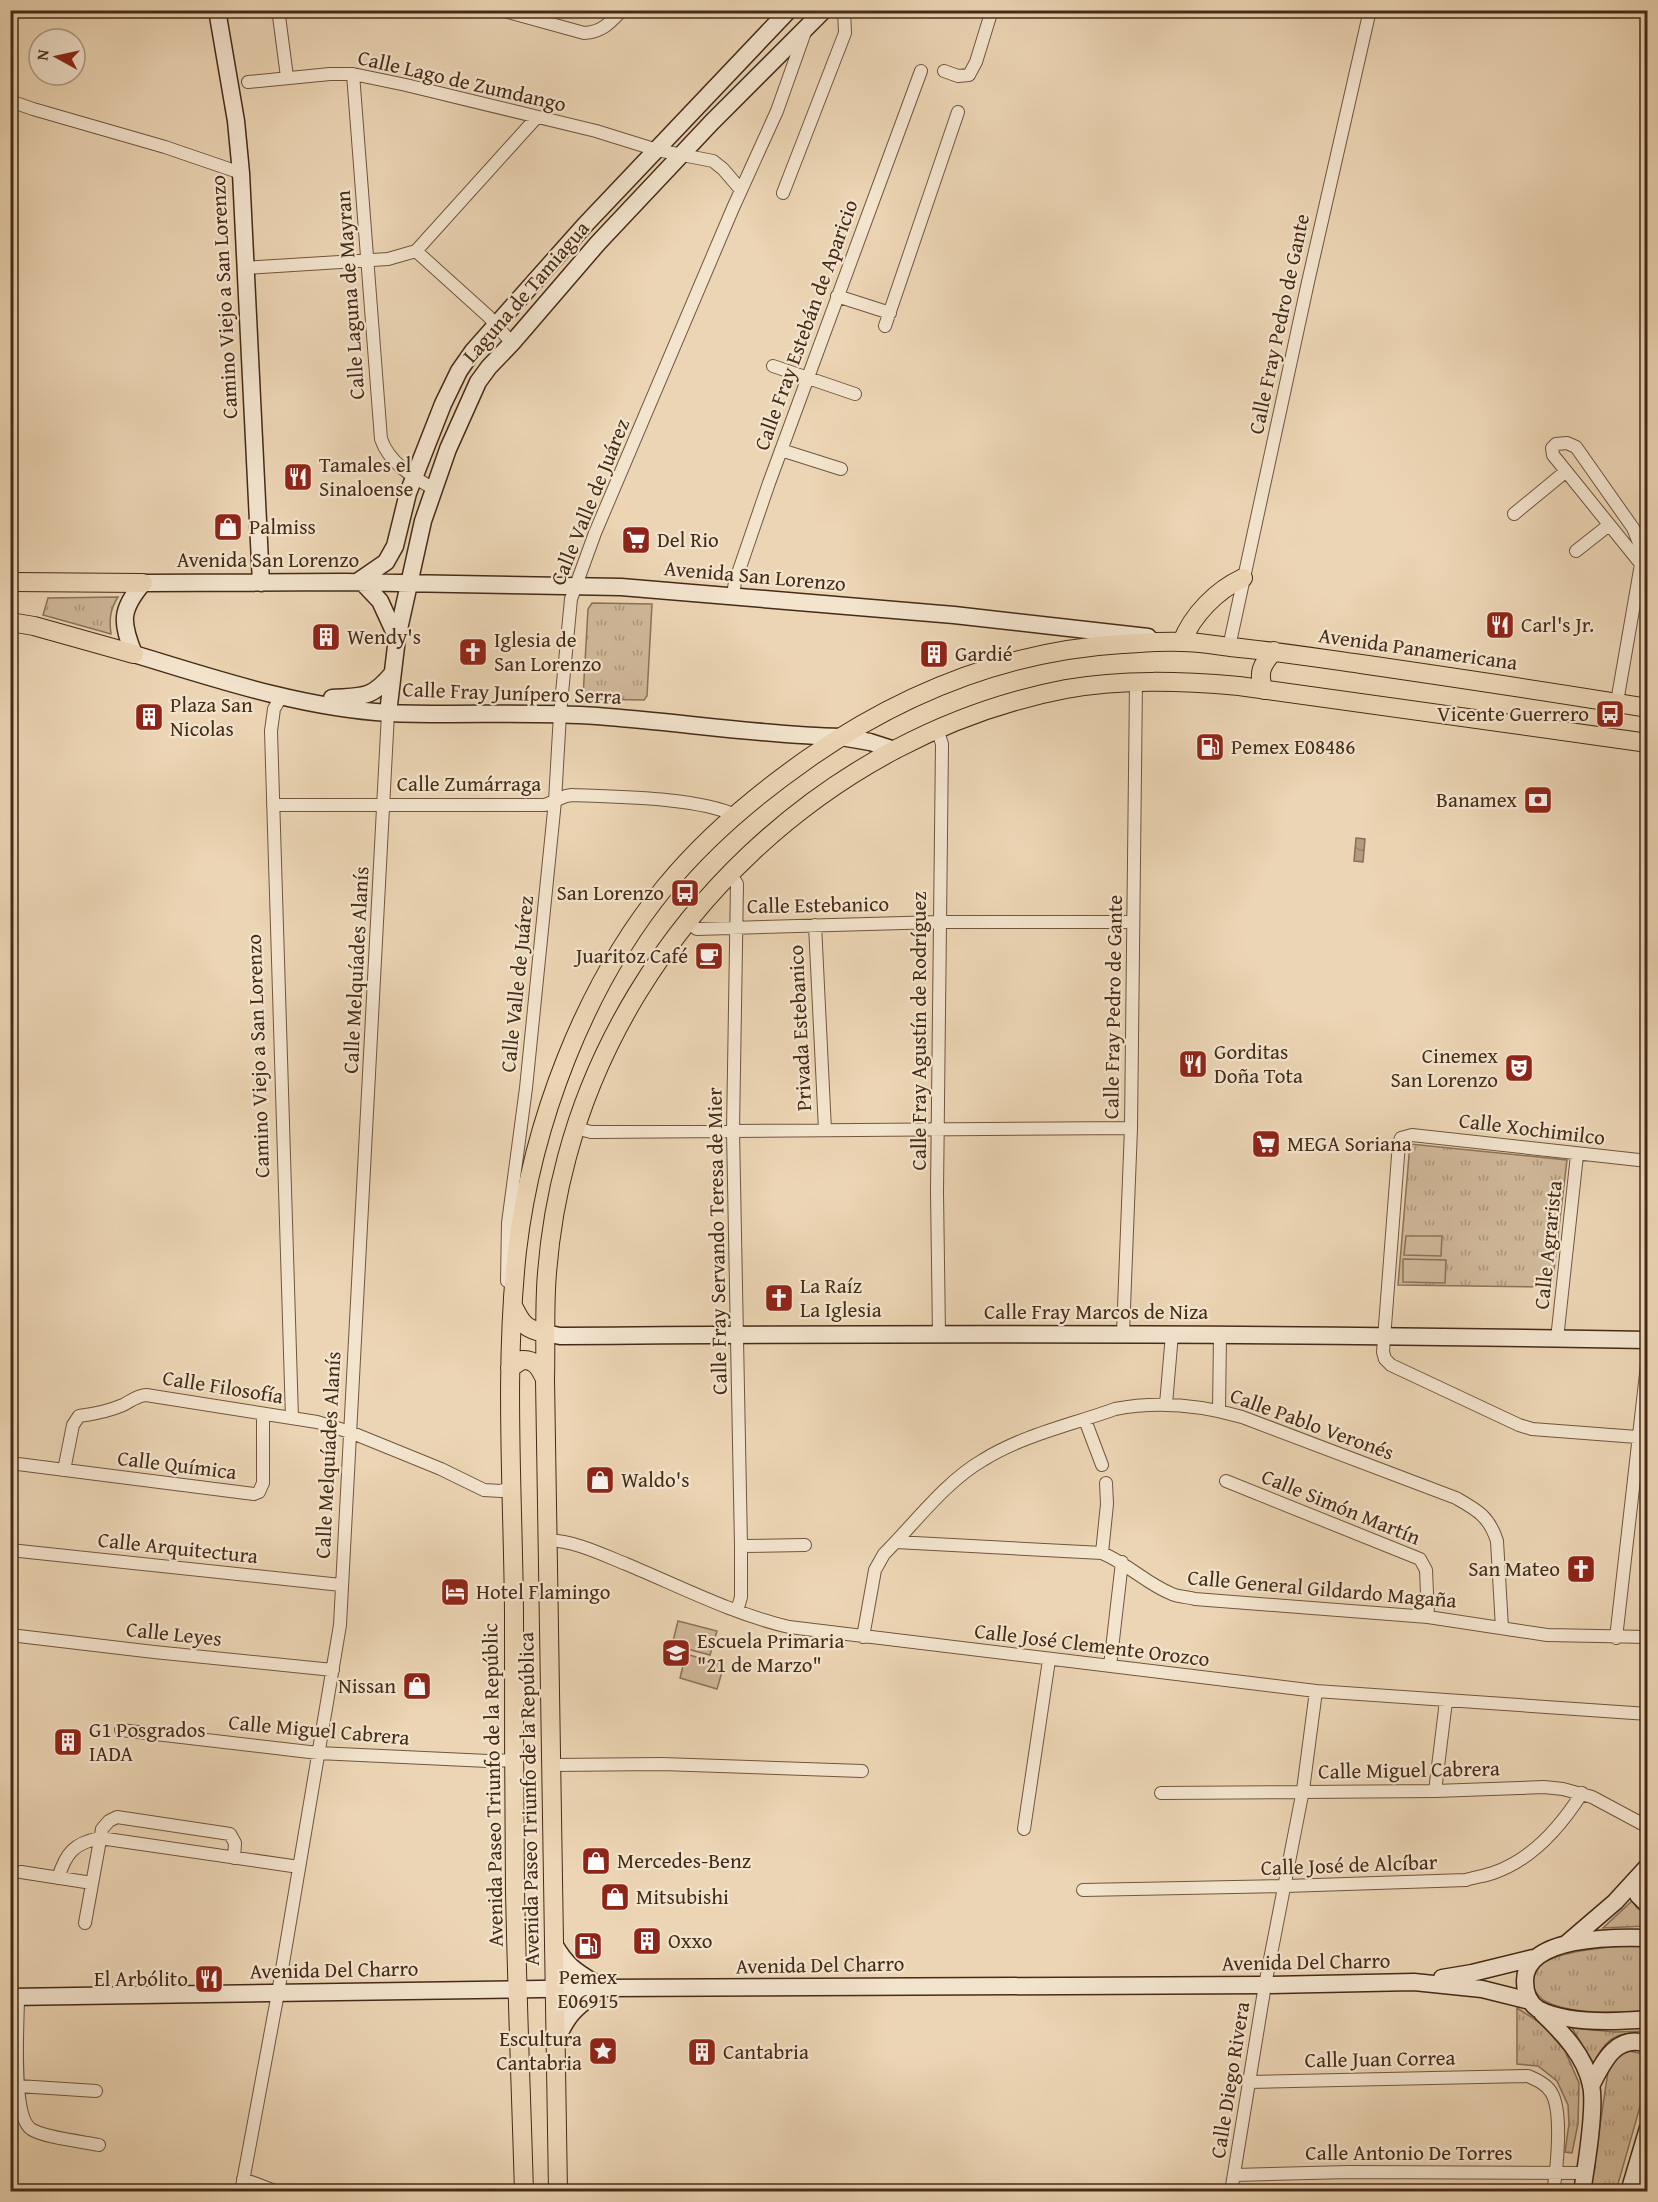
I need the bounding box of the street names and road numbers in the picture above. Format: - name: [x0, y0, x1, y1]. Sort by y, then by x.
- street label: Calle Lago de Zumdango: [355, 41, 569, 120]
- street label: Camino Viejo a San Lorenzo: [202, 174, 245, 420]
- street label: Calle Laguna de Mayran: [327, 189, 372, 401]
- street label: Calle Fray Estebán de Aparicio: [746, 195, 865, 455]
- street label: Calle Fray Pedro de Gante: [1240, 211, 1317, 437]
- street label: Laguna de Tamiagua: [455, 214, 596, 370]
- street label: Calle Valle de Juárez: [542, 414, 637, 590]
- street label: Avenida San Lorenzo: [177, 544, 359, 575]
- street label: Avenida San Lorenzo: [663, 552, 847, 599]
- street label: Avenida Panamericana: [1317, 619, 1520, 678]
- street label: Calle Fray Junípero Serra: [402, 673, 622, 712]
- street label: Calle Zumárraga: [397, 768, 541, 799]
- street label: Calle Melquíades Alanís: [335, 866, 376, 1074]
- street label: Calle Estebanico: [747, 888, 889, 921]
- street label: Calle Fray Agustín de Rodríguez: [903, 891, 934, 1171]
- street label: Calle Valle de Juárez: [492, 894, 541, 1074]
- street label: Calle Fray Pedro de Gante: [1095, 894, 1130, 1119]
- street label: Camino Viejo a San Lorenzo: [238, 934, 277, 1178]
- street label: Privada Estebanico: [780, 944, 819, 1112]
- street label: Calle Fray Servando Teresa de Mier: [698, 1087, 735, 1395]
- street label: Calle Xochimilco: [1457, 1104, 1607, 1153]
- street label: Calle Agrarista: [1525, 1179, 1570, 1311]
- street label: Calle Fray Marcos de Niza: [984, 1296, 1208, 1327]
- street label: Calle Melquíades Alanís: [307, 1351, 348, 1559]
- street label: Calle Filosofía: [160, 1362, 286, 1411]
- street label: Calle Pablo Veronés: [1226, 1379, 1398, 1468]
- street label: Calle Química: [116, 1442, 239, 1487]
- street label: Calle Simón Martín: [1257, 1461, 1426, 1553]
- street label: Calle Arquitectura: [97, 1524, 260, 1571]
- street label: Calle General Gildardo Magaña: [1186, 1561, 1458, 1616]
- street label: Calle Leyes: [125, 1613, 223, 1654]
- street label: Calle José Clemente Orozco: [973, 1615, 1211, 1674]
- street label: Avenida Paseo Triunfo de la Repúblic: [474, 1623, 511, 1947]
- street label: Avenida Paseo Triunfo de la República: [510, 1632, 547, 1966]
- street label: Calle Miguel Cabrera: [227, 1706, 411, 1753]
- street label: Calle Miguel Cabrera: [1318, 1752, 1500, 1787]
- street label: Calle José de Alcíbar: [1260, 1846, 1438, 1883]
- street label: Avenida Del Charro: [1221, 1945, 1391, 1978]
- street label: Avenida Del Charro: [735, 1948, 905, 1981]
- street label: Avenida Del Charro: [249, 1953, 419, 1986]
- street label: Calle Diego Rivera: [1202, 1999, 1257, 2160]
- street label: Calle Juan Correa: [1304, 2042, 1456, 2075]
- street label: Calle Antonio De Torres: [1305, 2137, 1513, 2168]

